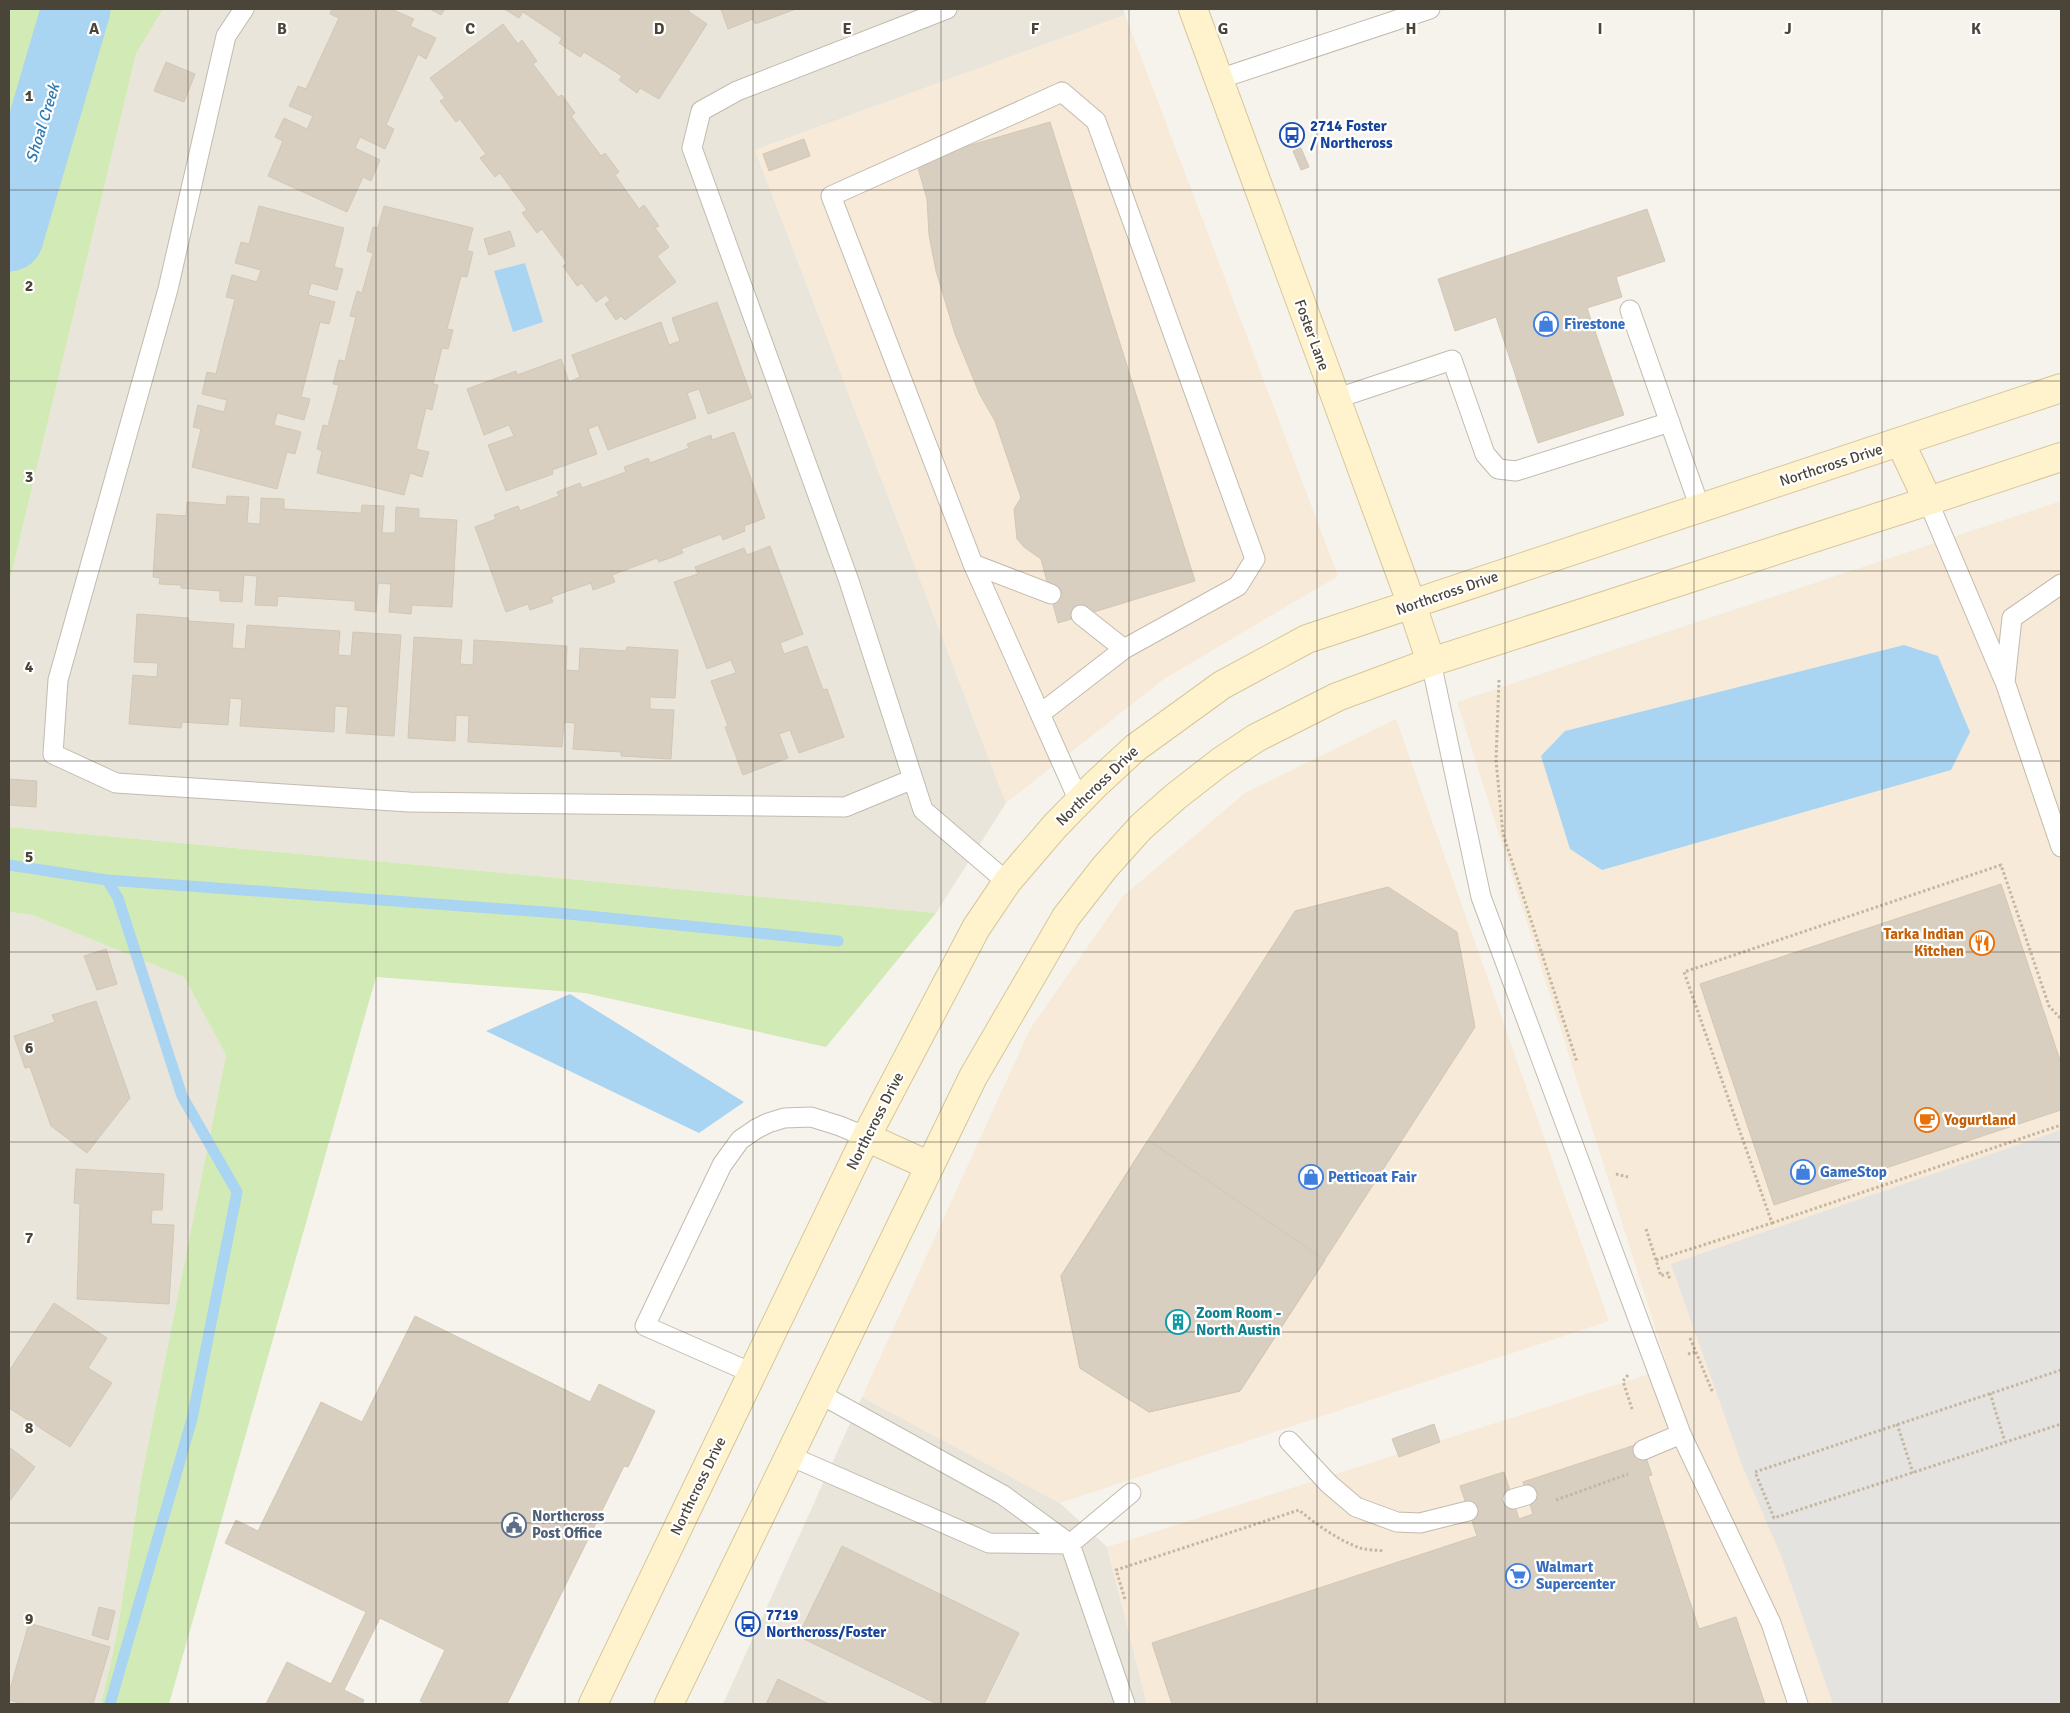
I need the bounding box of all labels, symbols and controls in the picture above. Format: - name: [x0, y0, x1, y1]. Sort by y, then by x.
- text: A: [89, 19, 100, 39]
- text: B: [277, 19, 287, 39]
- text: C: [465, 19, 475, 39]
- text: D: [654, 19, 665, 39]
- text: E: [842, 19, 852, 39]
- text: F: [1031, 19, 1040, 39]
- text: G: [1218, 19, 1228, 39]
- text: H: [1406, 19, 1416, 39]
- text: I: [1597, 19, 1603, 39]
- text: J: [1784, 19, 1792, 39]
- text: K: [1971, 19, 1981, 39]
- water label: Shoal Creek: [22, 79, 65, 165]
- text: 1: [25, 86, 34, 106]
- place label: 2714 Foster / Northcross: [1310, 117, 1393, 152]
- bus stop icon: 2714 Foster / Northcross: [1279, 122, 1305, 148]
- text: 2: [25, 276, 33, 296]
- street label: Foster Lane: [1291, 297, 1333, 373]
- shop icon: Firestone: [1533, 311, 1559, 337]
- place label: Firestone: [1564, 315, 1625, 333]
- street label: Northcross Drive: [1777, 440, 1885, 490]
- text: 3: [25, 467, 33, 487]
- street label: Northcross Drive: [1393, 567, 1501, 619]
- text: 4: [25, 657, 34, 677]
- street label: Northcross Drive: [1052, 742, 1142, 830]
- text: 5: [25, 847, 33, 867]
- place label: Tarka Indian Kitchen: [1884, 925, 1964, 960]
- restaurant icon: Tarka Indian Kitchen: [1969, 930, 1995, 956]
- text: 6: [25, 1038, 34, 1058]
- street label: Northcross Drive: [843, 1069, 907, 1173]
- cafe icon: Yogurtland: [1914, 1107, 1940, 1133]
- place label: Yogurtland: [1943, 1111, 2016, 1129]
- shop icon: GameStop: [1790, 1159, 1816, 1185]
- place label: GameStop: [1820, 1163, 1887, 1181]
- shop icon: Petticoat Fair: [1298, 1164, 1324, 1190]
- place label: Petticoat Fair: [1328, 1168, 1417, 1186]
- text: 7: [25, 1228, 34, 1248]
- place label: Zoom Room - North Austin: [1196, 1304, 1282, 1339]
- building icon: Zoom Room - North Austin: [1165, 1309, 1191, 1335]
- text: 8: [25, 1418, 34, 1438]
- street label: Northcross Drive: [666, 1434, 730, 1538]
- place label: Northcross Post Office: [532, 1507, 605, 1542]
- public building icon: Northcross Post Office: [501, 1512, 527, 1538]
- place label: Walmart Supercenter: [1536, 1558, 1615, 1593]
- supermarket icon: Walmart Supercenter: [1505, 1563, 1531, 1589]
- place label: 7719 Northcross/Foster: [766, 1606, 886, 1641]
- text: 9: [25, 1609, 34, 1629]
- bus stop icon: 7719 Northcross/Foster: [735, 1611, 761, 1637]

